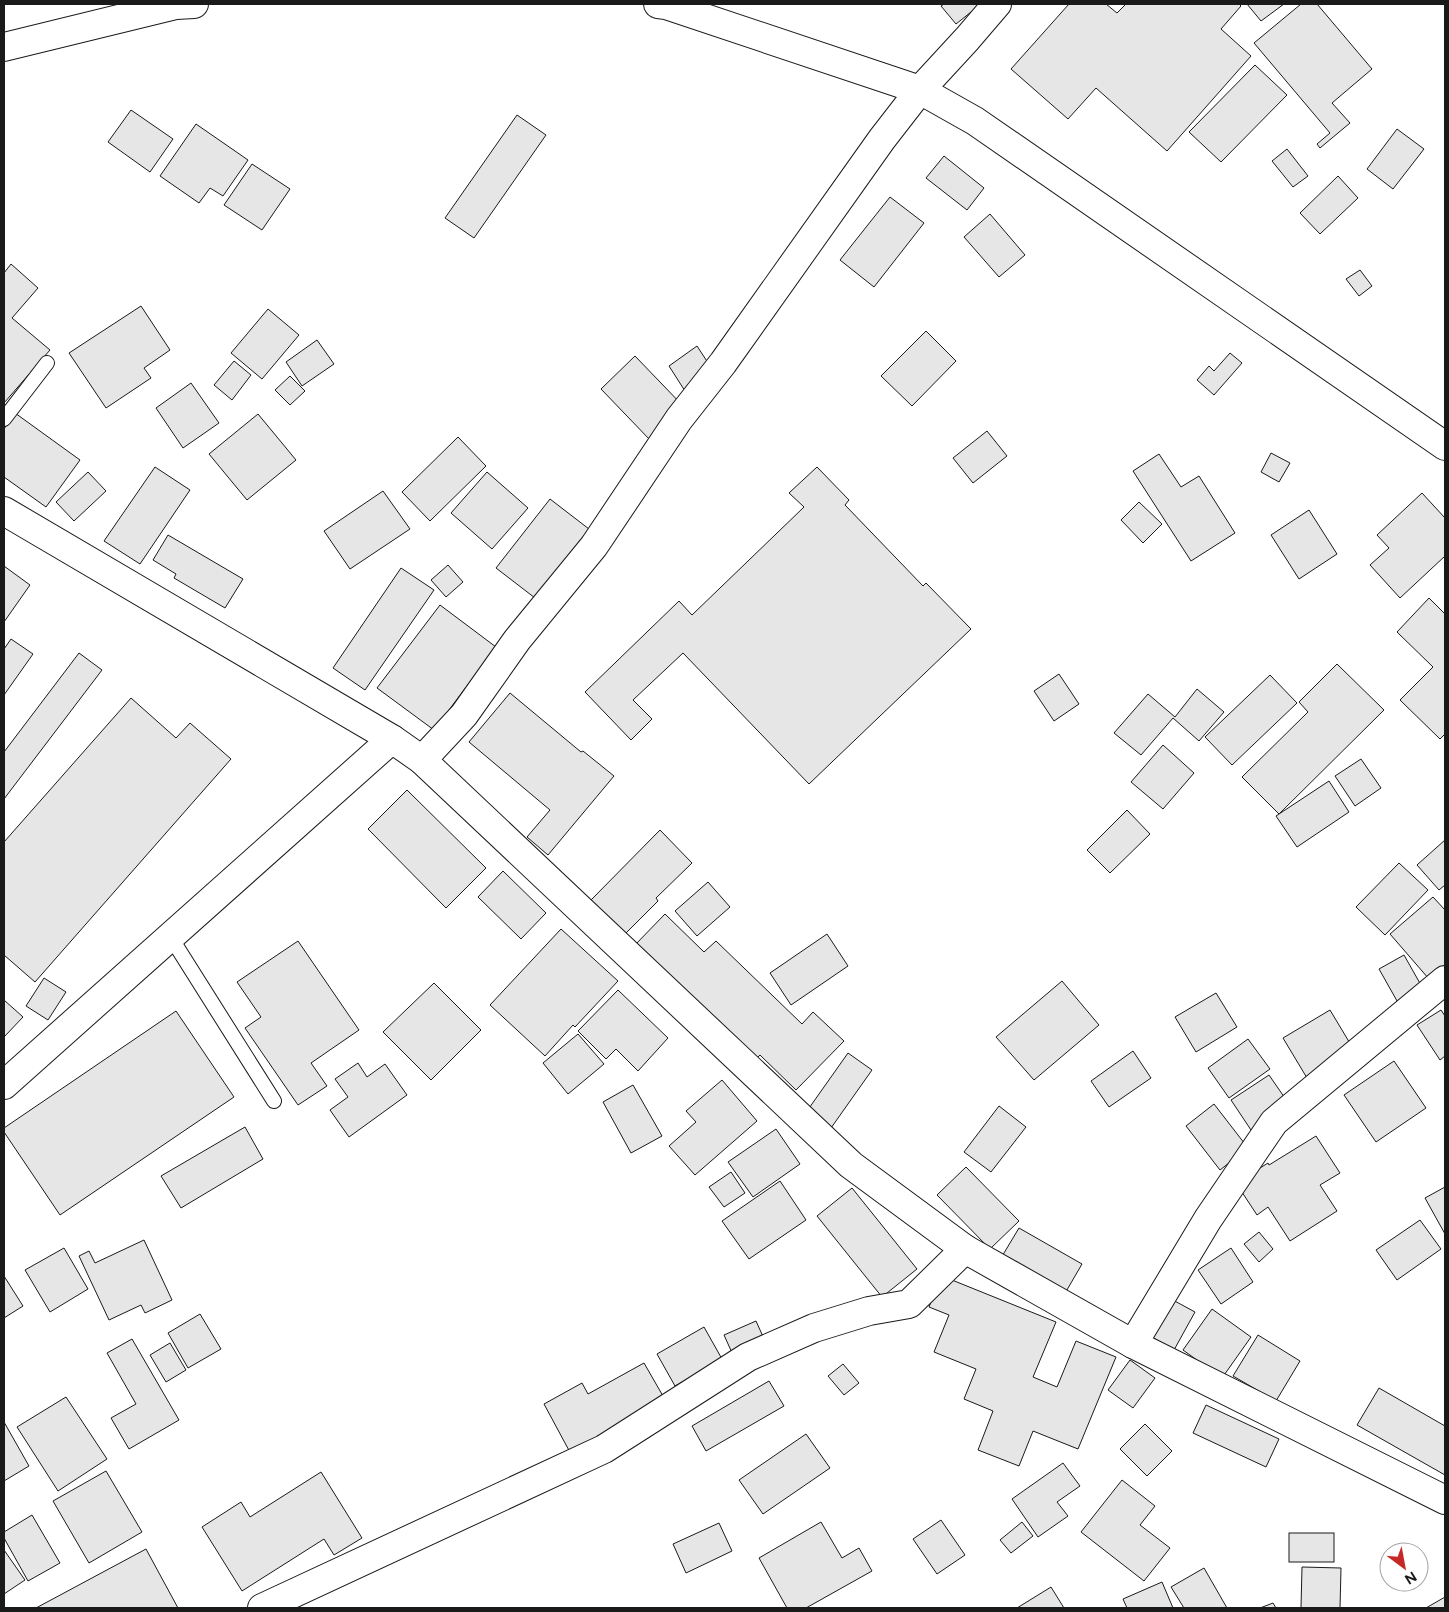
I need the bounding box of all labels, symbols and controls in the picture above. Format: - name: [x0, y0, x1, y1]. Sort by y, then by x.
- north arrow: [1379, 1542, 1429, 1592]
- text: N: [1402, 1568, 1420, 1588]

